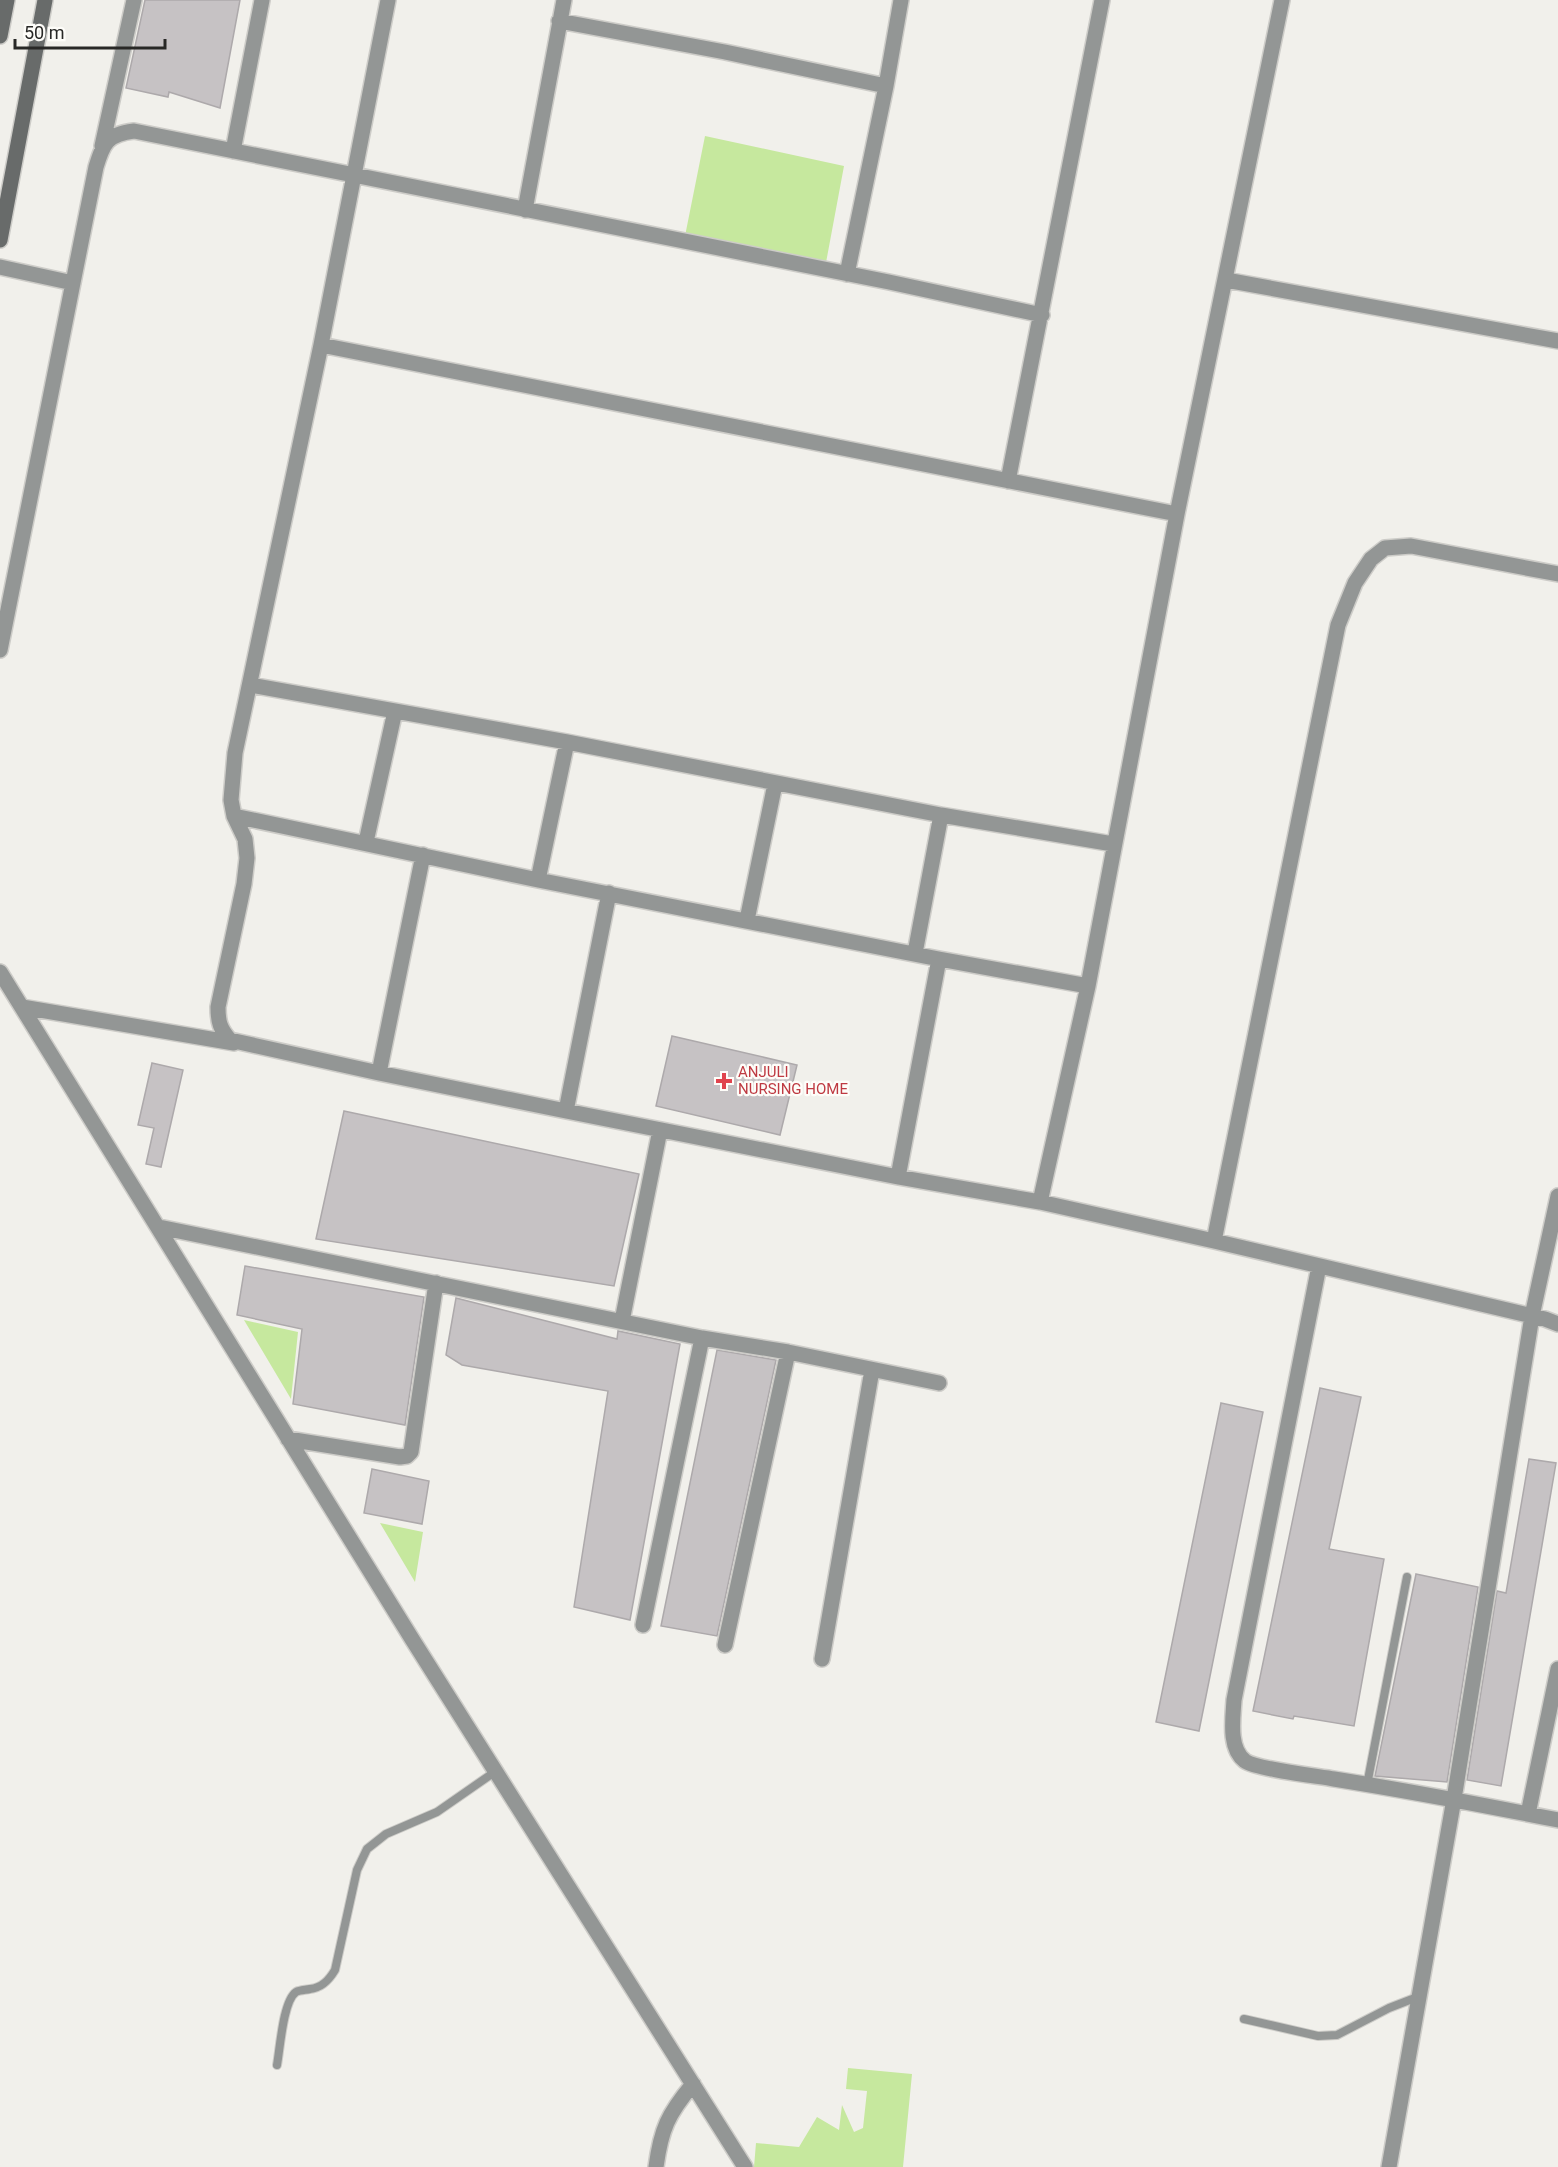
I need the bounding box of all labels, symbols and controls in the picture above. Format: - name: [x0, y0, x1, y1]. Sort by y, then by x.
- scale bar: [15, 12, 165, 50]
- text: 50 m: [24, 22, 64, 43]
- place label: ANJULI NURSING HOME: [738, 1063, 848, 1098]
- marker: ANJULI NURSING HOME: [715, 1072, 733, 1090]

